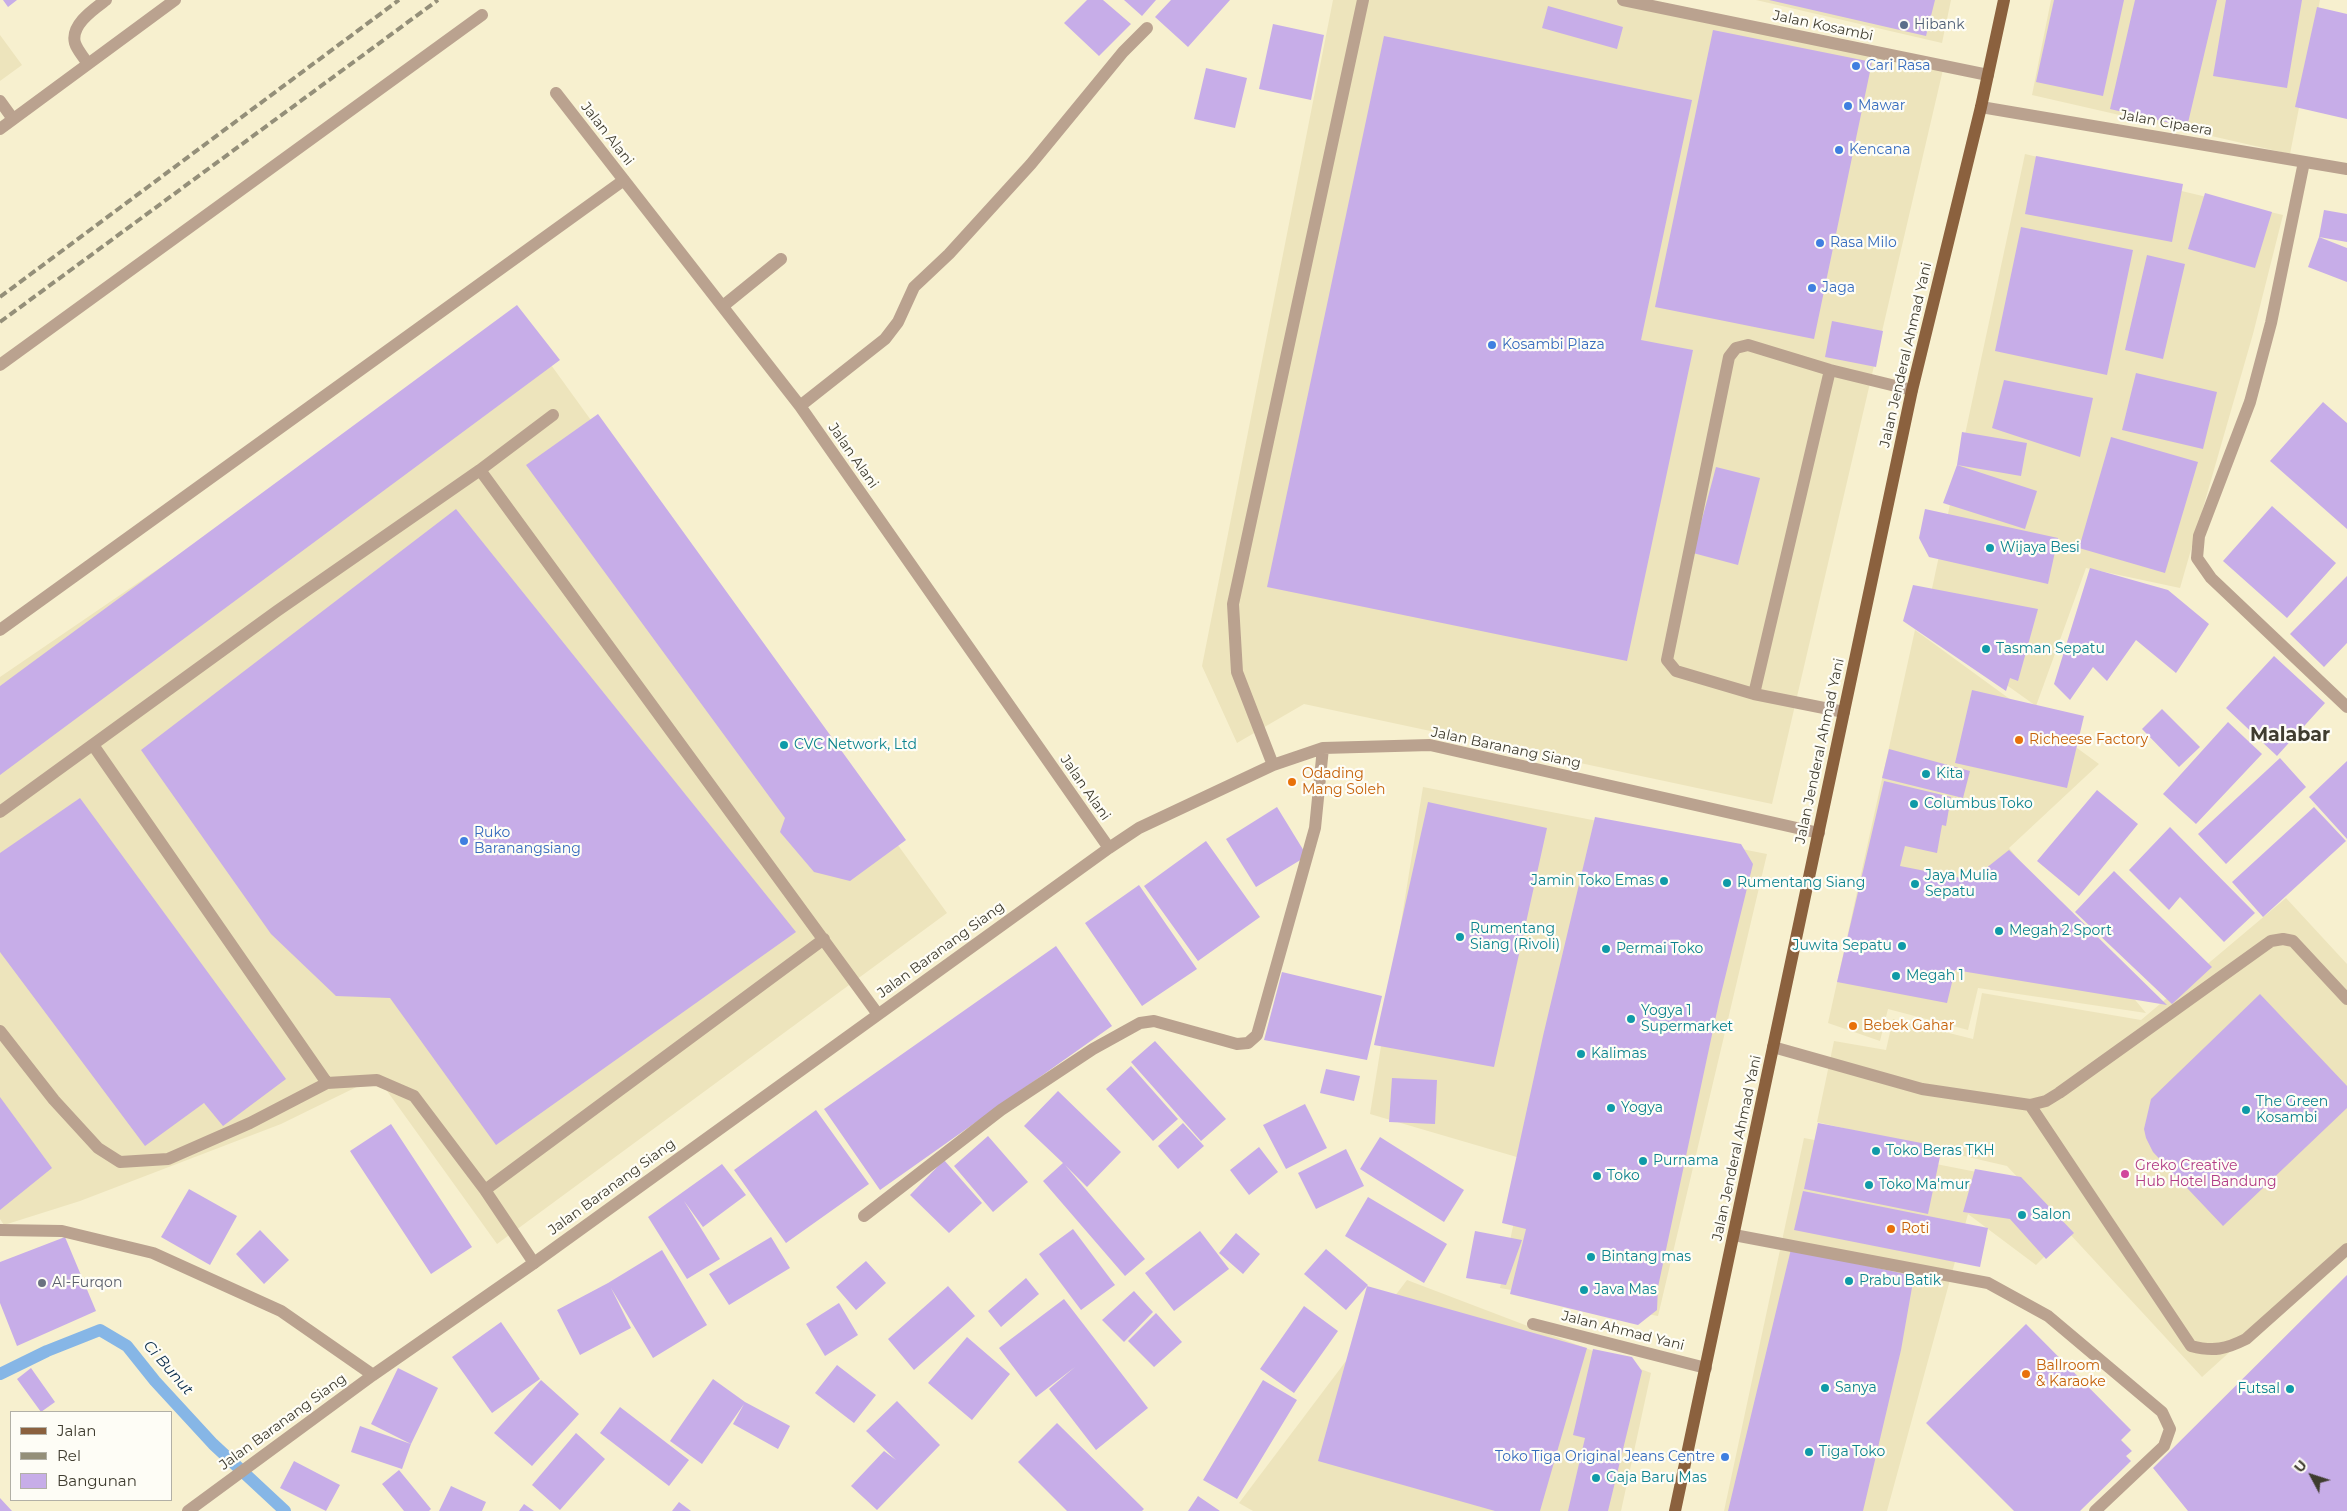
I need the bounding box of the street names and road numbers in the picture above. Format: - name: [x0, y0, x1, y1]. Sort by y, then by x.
- street label: Jalan Kosambi: [1771, 7, 1875, 45]
- street label: Jalan Alani: [577, 99, 637, 169]
- street label: Jalan Cipaera: [2118, 107, 2214, 139]
- street label: Jalan Jenderal Ahmad Yani: [1877, 261, 1935, 449]
- street label: Jalan Alani: [824, 420, 882, 492]
- street label: Jalan Jenderal Ahmad Yani: [1792, 657, 1848, 845]
- street label: Jalan Baranang Siang: [1430, 724, 1582, 772]
- street label: Jalan Alani: [1056, 752, 1114, 824]
- street label: Jalan Baranang Siang: [874, 898, 1008, 1002]
- street label: Jalan Jenderal Ahmad Yani: [1709, 1054, 1765, 1242]
- street label: Jalan Baranang Siang: [545, 1135, 679, 1239]
- street label: Jalan Ahmad Yani: [1560, 1308, 1686, 1354]
- street label: Jalan Baranang Siang: [216, 1370, 350, 1474]

